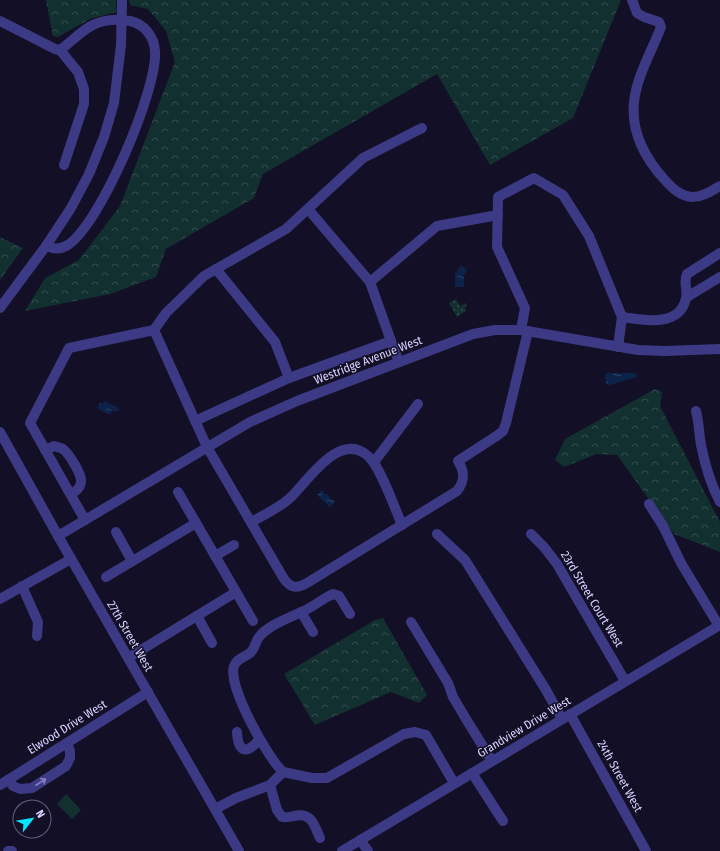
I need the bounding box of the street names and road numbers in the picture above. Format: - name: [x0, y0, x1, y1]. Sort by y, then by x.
- street label: Westridge Avenue West: [312, 333, 424, 387]
- street label: 23rd Street Court West: [558, 549, 626, 650]
- street label: 27th Street West: [104, 598, 156, 674]
- street label: Grandview Drive West: [475, 694, 573, 760]
- street label: Elwood Drive West: [25, 697, 109, 757]
- street label: 24th Street West: [594, 738, 646, 814]

